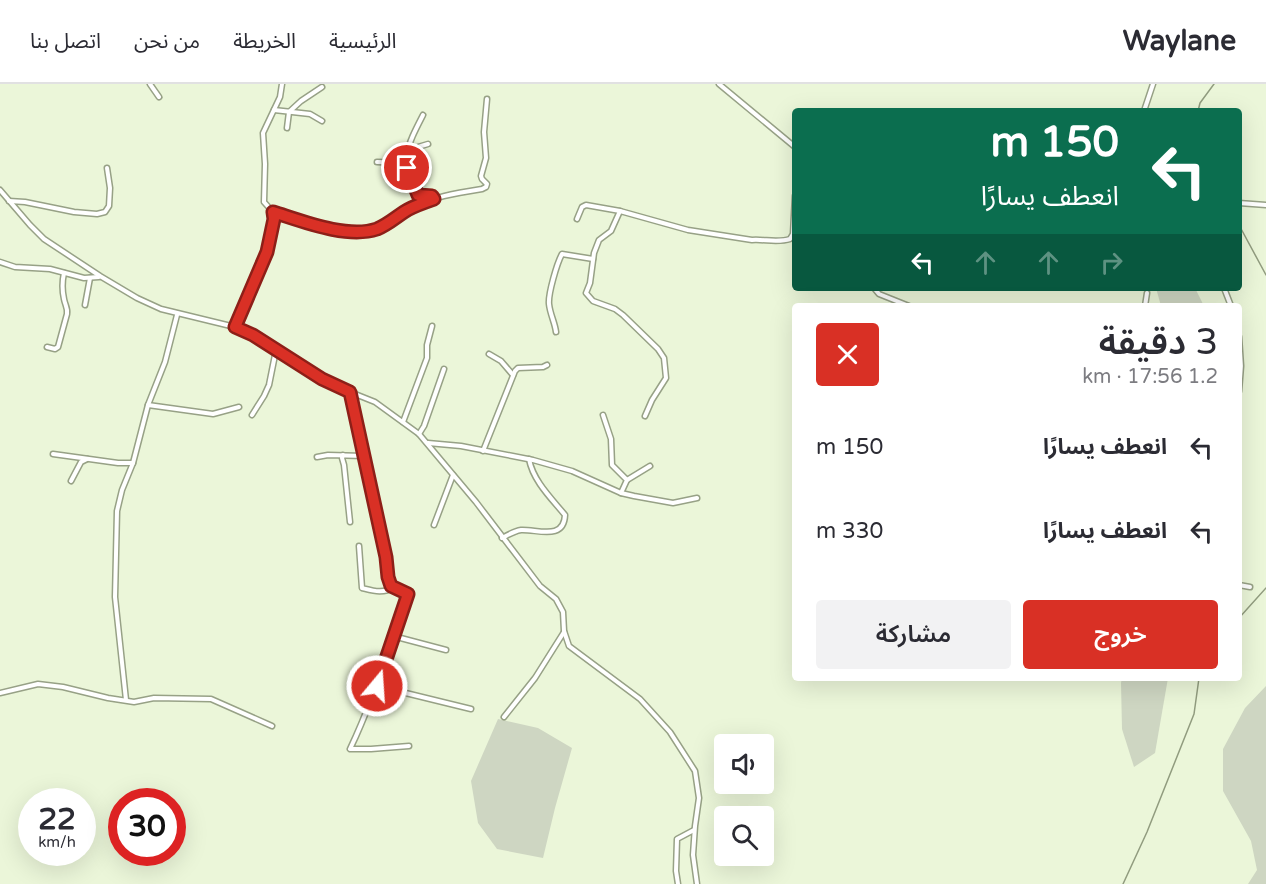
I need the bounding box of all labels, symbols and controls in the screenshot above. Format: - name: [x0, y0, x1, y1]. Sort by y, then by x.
- text: Waylane: [1123, 24, 1236, 58]
- text: اتصل بنا: [30, 29, 101, 54]
- text: من نحن: [134, 29, 200, 54]
- text: الخريطة: [233, 29, 296, 54]
- text: الرئيسية: [329, 29, 397, 54]
- text: 150 m: [990, 117, 1119, 168]
- icon: left: [1140, 132, 1218, 210]
- pin: [381, 142, 432, 193]
- icon: arrive: [390, 151, 423, 184]
- text: انعطف يسارًا: [981, 180, 1119, 213]
- icon: left: [906, 246, 939, 279]
- icon: ahead: [969, 246, 1002, 279]
- icon: ahead: [1032, 246, 1065, 279]
- icon: right: [1095, 246, 1128, 279]
- text: 3 دقيقة: [1099, 321, 1218, 364]
- button: close: [816, 323, 879, 386]
- text: 1.2 km · 17:56: [1082, 365, 1218, 389]
- icon: left: [1185, 431, 1218, 464]
- text: 150 m: [816, 434, 883, 460]
- text: انعطف يسارًا: [1043, 434, 1167, 460]
- icon: left: [1185, 515, 1218, 548]
- text: 330 m: [816, 518, 883, 544]
- text: انعطف يسارًا: [1043, 518, 1167, 544]
- button: مشاركة: [816, 600, 1011, 669]
- button: خروج: [1023, 600, 1218, 669]
- position arrow: [345, 654, 409, 718]
- map controls: [714, 734, 774, 866]
- button: sound: [714, 734, 774, 794]
- speed limit sign: 30: [108, 788, 186, 866]
- text: 22: [38, 801, 76, 838]
- button: search: [714, 806, 774, 866]
- text: km/h: [38, 833, 76, 851]

